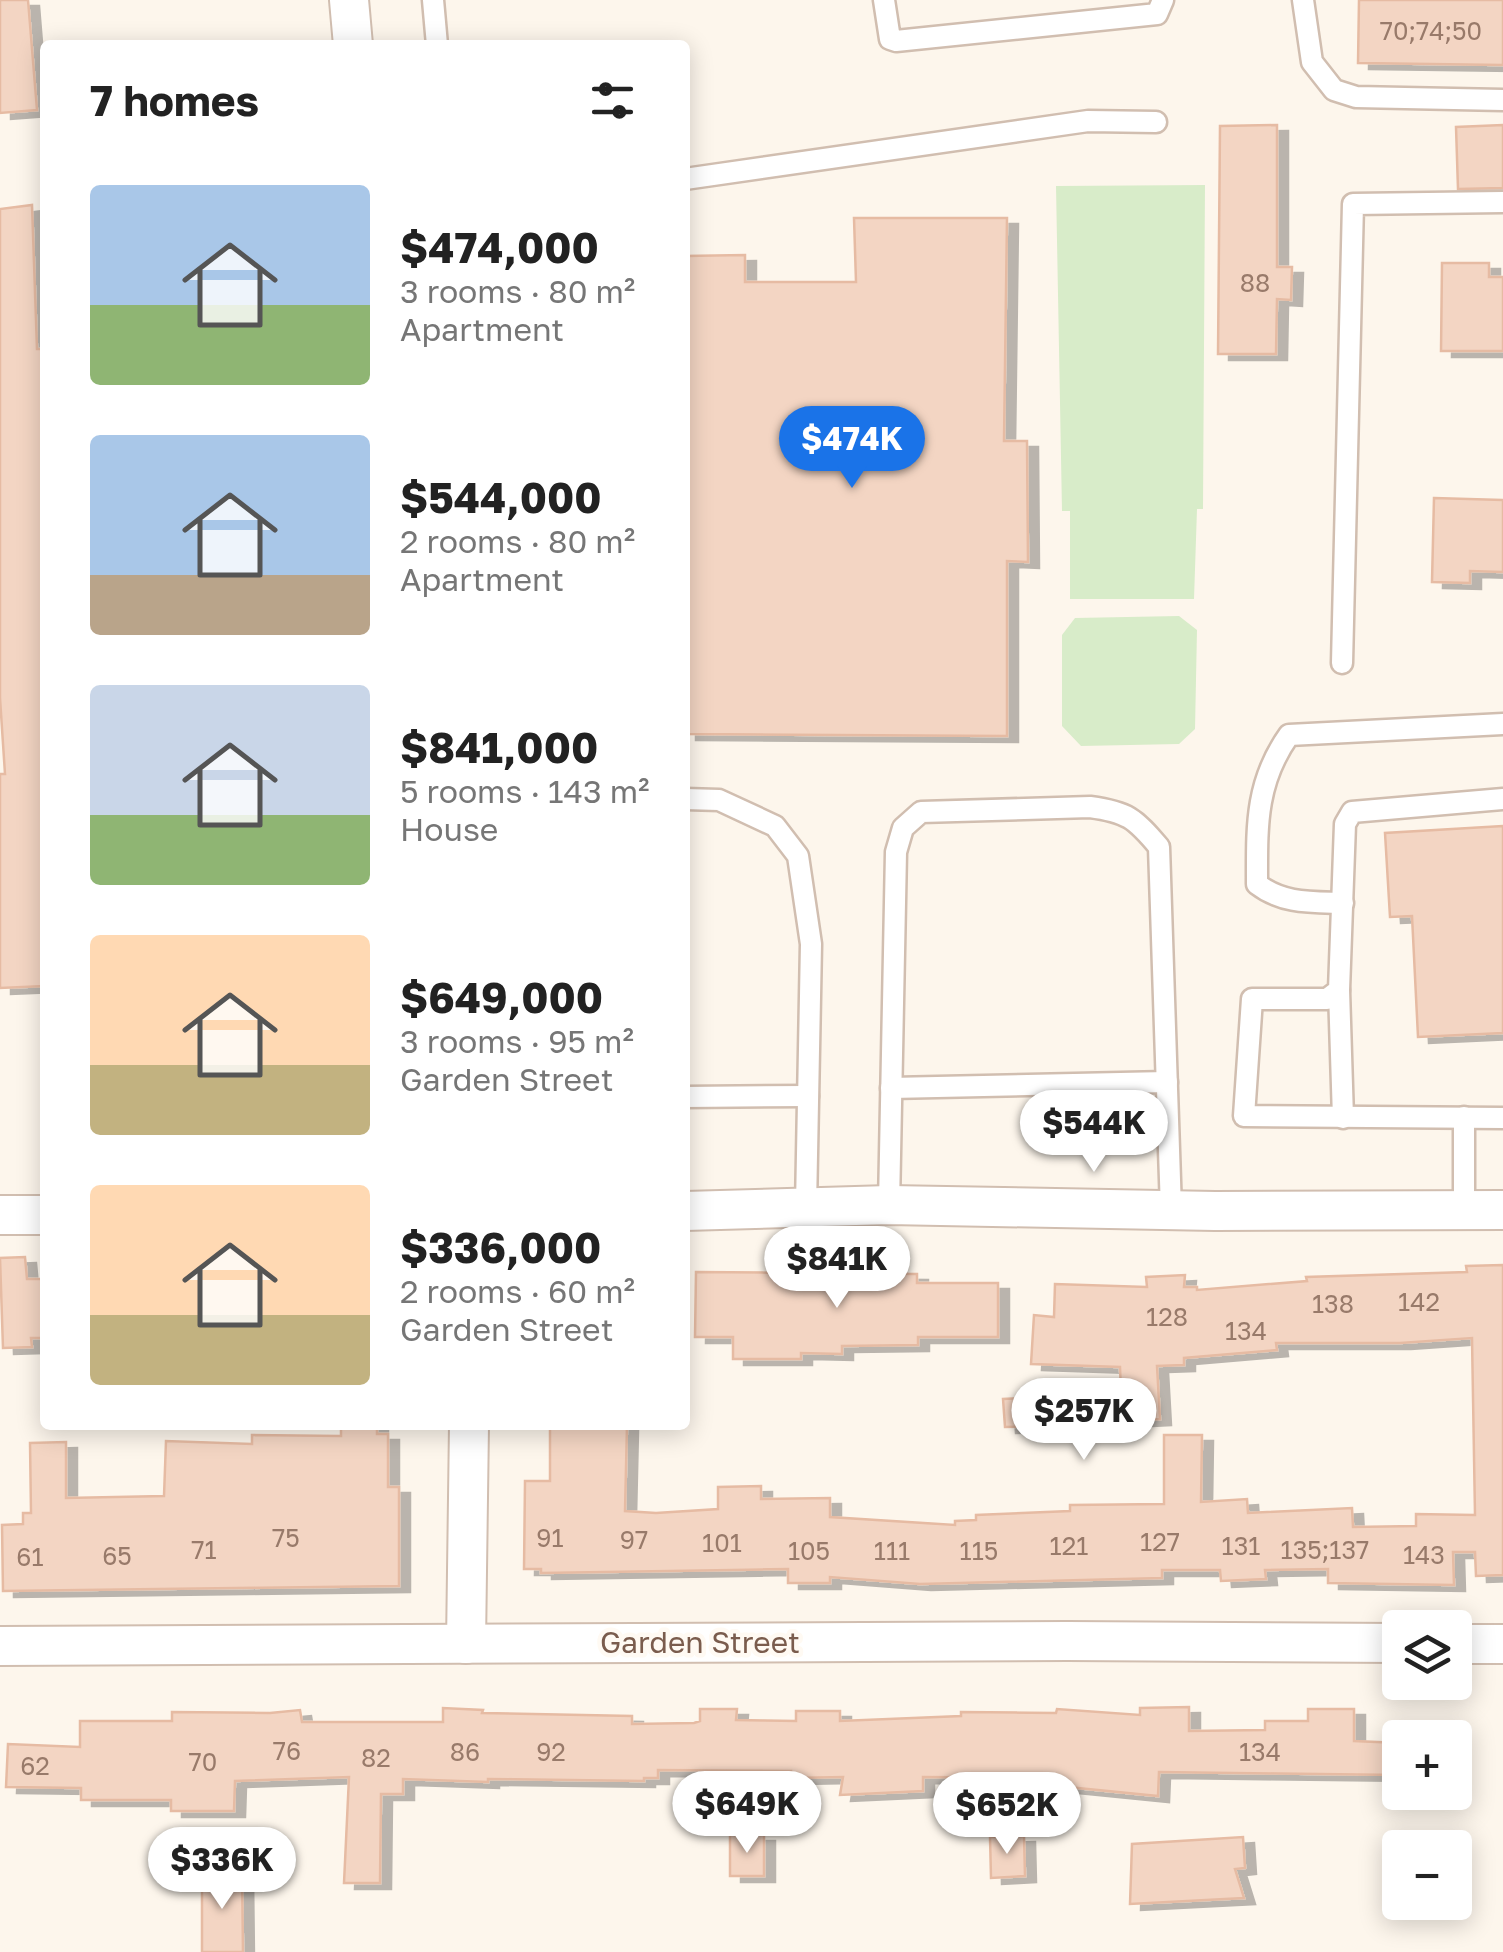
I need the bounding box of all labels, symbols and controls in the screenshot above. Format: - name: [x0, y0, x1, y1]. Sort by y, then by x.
- house number: 70;74;50: [1380, 15, 1482, 46]
- icon: filters: [585, 73, 640, 128]
- text: 7 homes: [90, 75, 259, 125]
- text: $474,000: [400, 222, 599, 272]
- icon: home: [170, 225, 290, 345]
- house number: 88: [1240, 267, 1270, 298]
- text: 3 rooms · 80 m²: [400, 272, 635, 310]
- text: Apartment: [400, 310, 564, 348]
- pin: $474K: [782, 406, 922, 491]
- text: $474K: [801, 419, 903, 457]
- text: $544,000: [400, 472, 602, 522]
- icon: home: [170, 475, 290, 595]
- text: 2 rooms · 80 m²: [400, 522, 635, 560]
- text: Apartment: [400, 560, 564, 598]
- text: $841,000: [400, 722, 598, 772]
- icon: home: [170, 725, 290, 845]
- text: 5 rooms · 143 m²: [400, 772, 650, 810]
- text: House: [400, 810, 498, 848]
- text: $649,000: [400, 972, 603, 1022]
- icon: home: [170, 975, 290, 1095]
- text: 3 rooms · 95 m²: [400, 1022, 634, 1060]
- text: Garden Street: [400, 1060, 613, 1098]
- pin: $544K: [1024, 1090, 1164, 1175]
- text: $544K: [1042, 1103, 1146, 1141]
- text: $336,000: [400, 1222, 601, 1272]
- icon: home: [170, 1225, 290, 1345]
- pin: $841K: [767, 1226, 907, 1311]
- text: $841K: [786, 1239, 888, 1277]
- text: 2 rooms · 60 m²: [400, 1272, 635, 1310]
- house number: 142: [1398, 1286, 1440, 1317]
- house number: 138: [1312, 1288, 1354, 1319]
- house number: 128: [1146, 1301, 1188, 1332]
- text: Garden Street: [400, 1310, 613, 1348]
- house number: 134: [1225, 1315, 1267, 1346]
- pin: $257K: [1014, 1378, 1154, 1463]
- text: $257K: [1033, 1391, 1135, 1429]
- house number: 75: [272, 1522, 300, 1553]
- house number: 91: [536, 1522, 564, 1553]
- house number: 97: [620, 1524, 648, 1555]
- house number: 127: [1140, 1526, 1180, 1557]
- house number: 101: [702, 1527, 742, 1558]
- house number: 121: [1050, 1530, 1088, 1561]
- house number: 131: [1222, 1530, 1260, 1561]
- house number: 71: [191, 1534, 217, 1565]
- house number: 135;137: [1281, 1534, 1369, 1565]
- house number: 105: [788, 1535, 830, 1566]
- house number: 111: [874, 1535, 910, 1566]
- house number: 115: [960, 1535, 998, 1566]
- house number: 143: [1403, 1539, 1445, 1570]
- house number: 65: [102, 1540, 132, 1571]
- house number: 61: [16, 1541, 44, 1572]
- map controls: [1382, 1610, 1472, 1920]
- button: layers: [1382, 1610, 1472, 1700]
- street label: Garden Street: [600, 1624, 800, 1660]
- button: +: [1382, 1720, 1472, 1810]
- house number: 76: [273, 1735, 301, 1766]
- house number: 86: [450, 1736, 480, 1767]
- house number: 92: [536, 1736, 566, 1767]
- house number: 134: [1239, 1736, 1281, 1767]
- house number: 82: [361, 1742, 391, 1773]
- house number: 70: [189, 1746, 217, 1777]
- house number: 62: [20, 1750, 50, 1781]
- pin: $649K: [677, 1771, 817, 1856]
- pin: $652K: [937, 1772, 1077, 1857]
- text: $649K: [694, 1784, 800, 1822]
- text: $652K: [955, 1785, 1059, 1823]
- pin: $336K: [152, 1827, 292, 1912]
- button: −: [1382, 1830, 1472, 1920]
- text: $336K: [170, 1840, 274, 1878]

